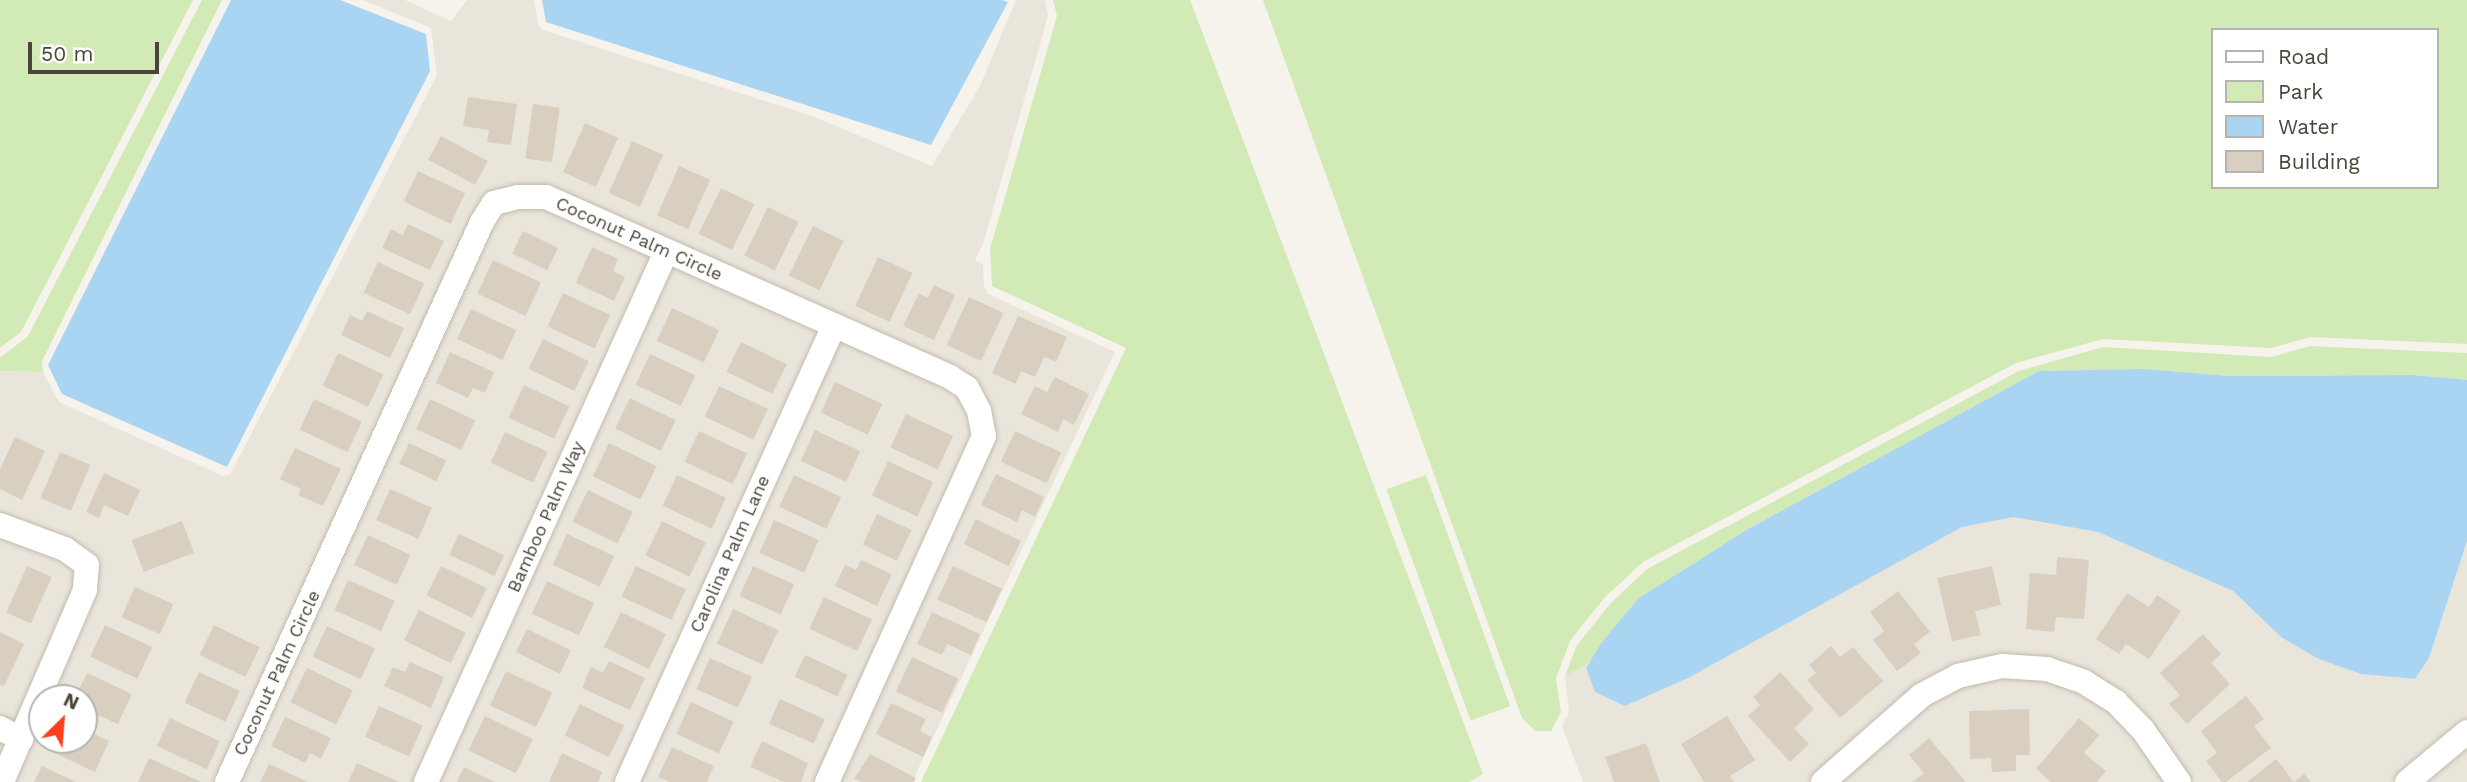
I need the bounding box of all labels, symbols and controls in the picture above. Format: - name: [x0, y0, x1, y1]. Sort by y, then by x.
- scale bar: [32, 28, 163, 72]
- legend: [2212, 28, 2439, 189]
- text: 50 m: [41, 41, 93, 66]
- text: Road: [2278, 44, 2329, 69]
- text: Park: [2278, 79, 2323, 104]
- text: Water: [2278, 114, 2338, 139]
- text: Building: [2278, 149, 2360, 174]
- street label: Coconut Palm Circle: [552, 193, 726, 285]
- street label: Bamboo Palm Way: [503, 438, 589, 596]
- street label: Carolina Palm Lane: [685, 472, 775, 636]
- street label: Coconut Palm Circle: [229, 587, 325, 759]
- north arrow: [28, 684, 98, 754]
- text: N: [60, 688, 82, 715]

